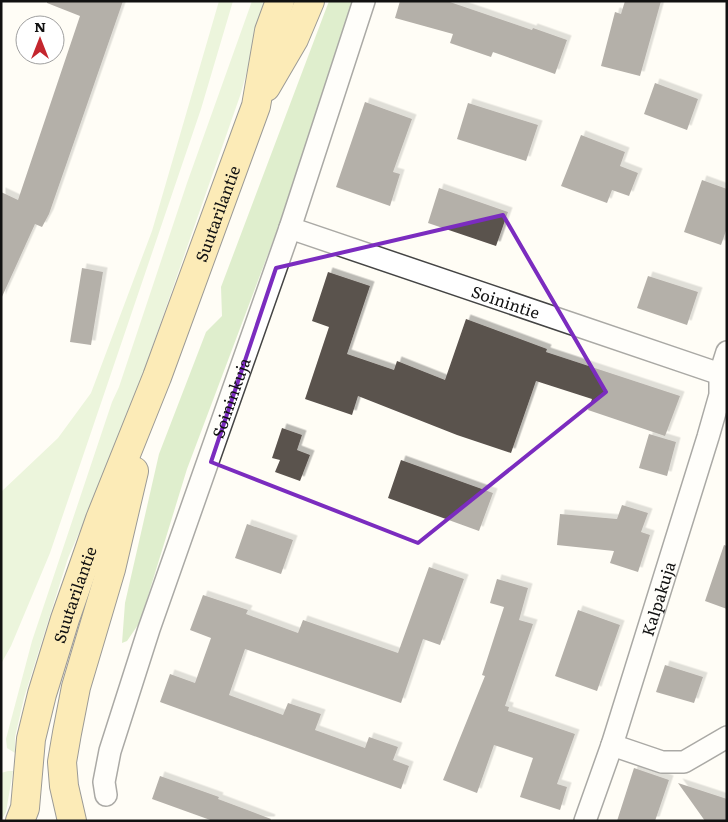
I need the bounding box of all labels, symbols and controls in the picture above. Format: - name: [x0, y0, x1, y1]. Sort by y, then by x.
- north arrow: [15, 15, 65, 65]
- text: N: [34, 16, 46, 36]
- street label: Suutarilantie: [188, 162, 245, 265]
- street label: Soinintie: [469, 279, 543, 324]
- street label: Soininkuja: [205, 354, 256, 441]
- street label: Suutarilantie: [46, 543, 102, 646]
- street label: Kalpakuja: [635, 558, 681, 639]

